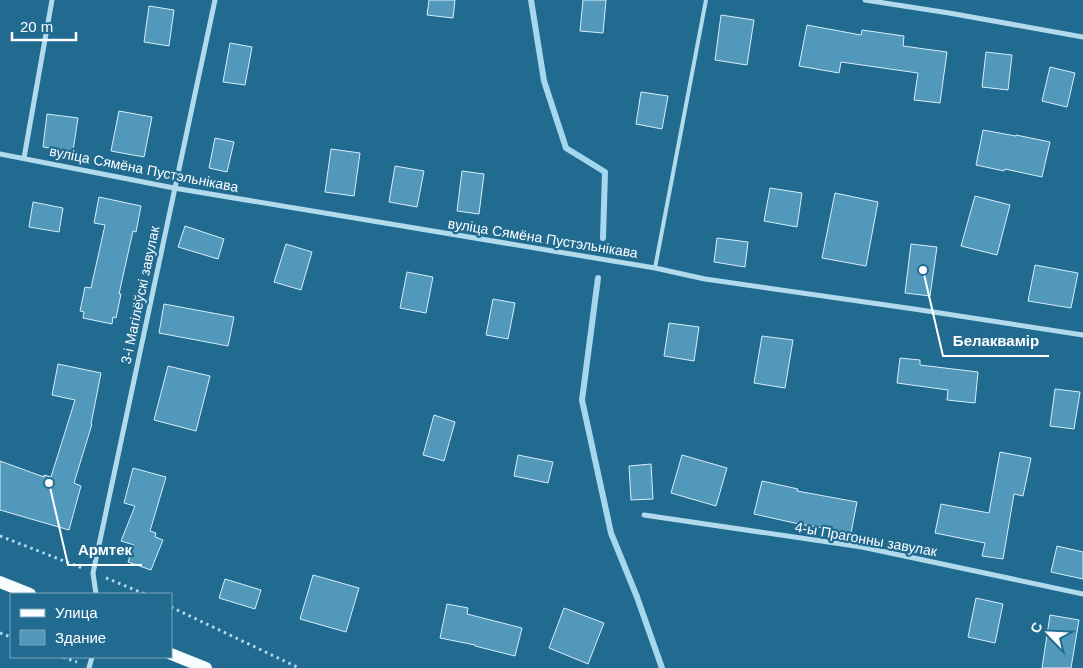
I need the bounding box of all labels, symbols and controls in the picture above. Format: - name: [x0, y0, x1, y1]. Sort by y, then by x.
- scale bar: [12, 10, 76, 42]
- text: 20 m: [20, 18, 53, 35]
- street label: вуліца Сямёна Пустэльнікава: [48, 143, 240, 195]
- street label: вуліца Сямёна Пустэльнікава: [447, 215, 639, 261]
- street label: 3-і Магілёўскі завулак: [118, 224, 163, 365]
- callout: Белаквамір: [943, 326, 1049, 356]
- text: Белаквамір: [953, 332, 1039, 349]
- street label: 4-ы Прагонны завулак: [794, 519, 939, 560]
- callout: Армтек: [68, 535, 142, 565]
- text: Армтек: [78, 541, 133, 558]
- legend: [10, 593, 172, 658]
- text: Улица: [55, 604, 98, 621]
- north arrow: [1023, 608, 1073, 658]
- text: С: [1027, 620, 1045, 636]
- text: Здание: [55, 629, 106, 646]

